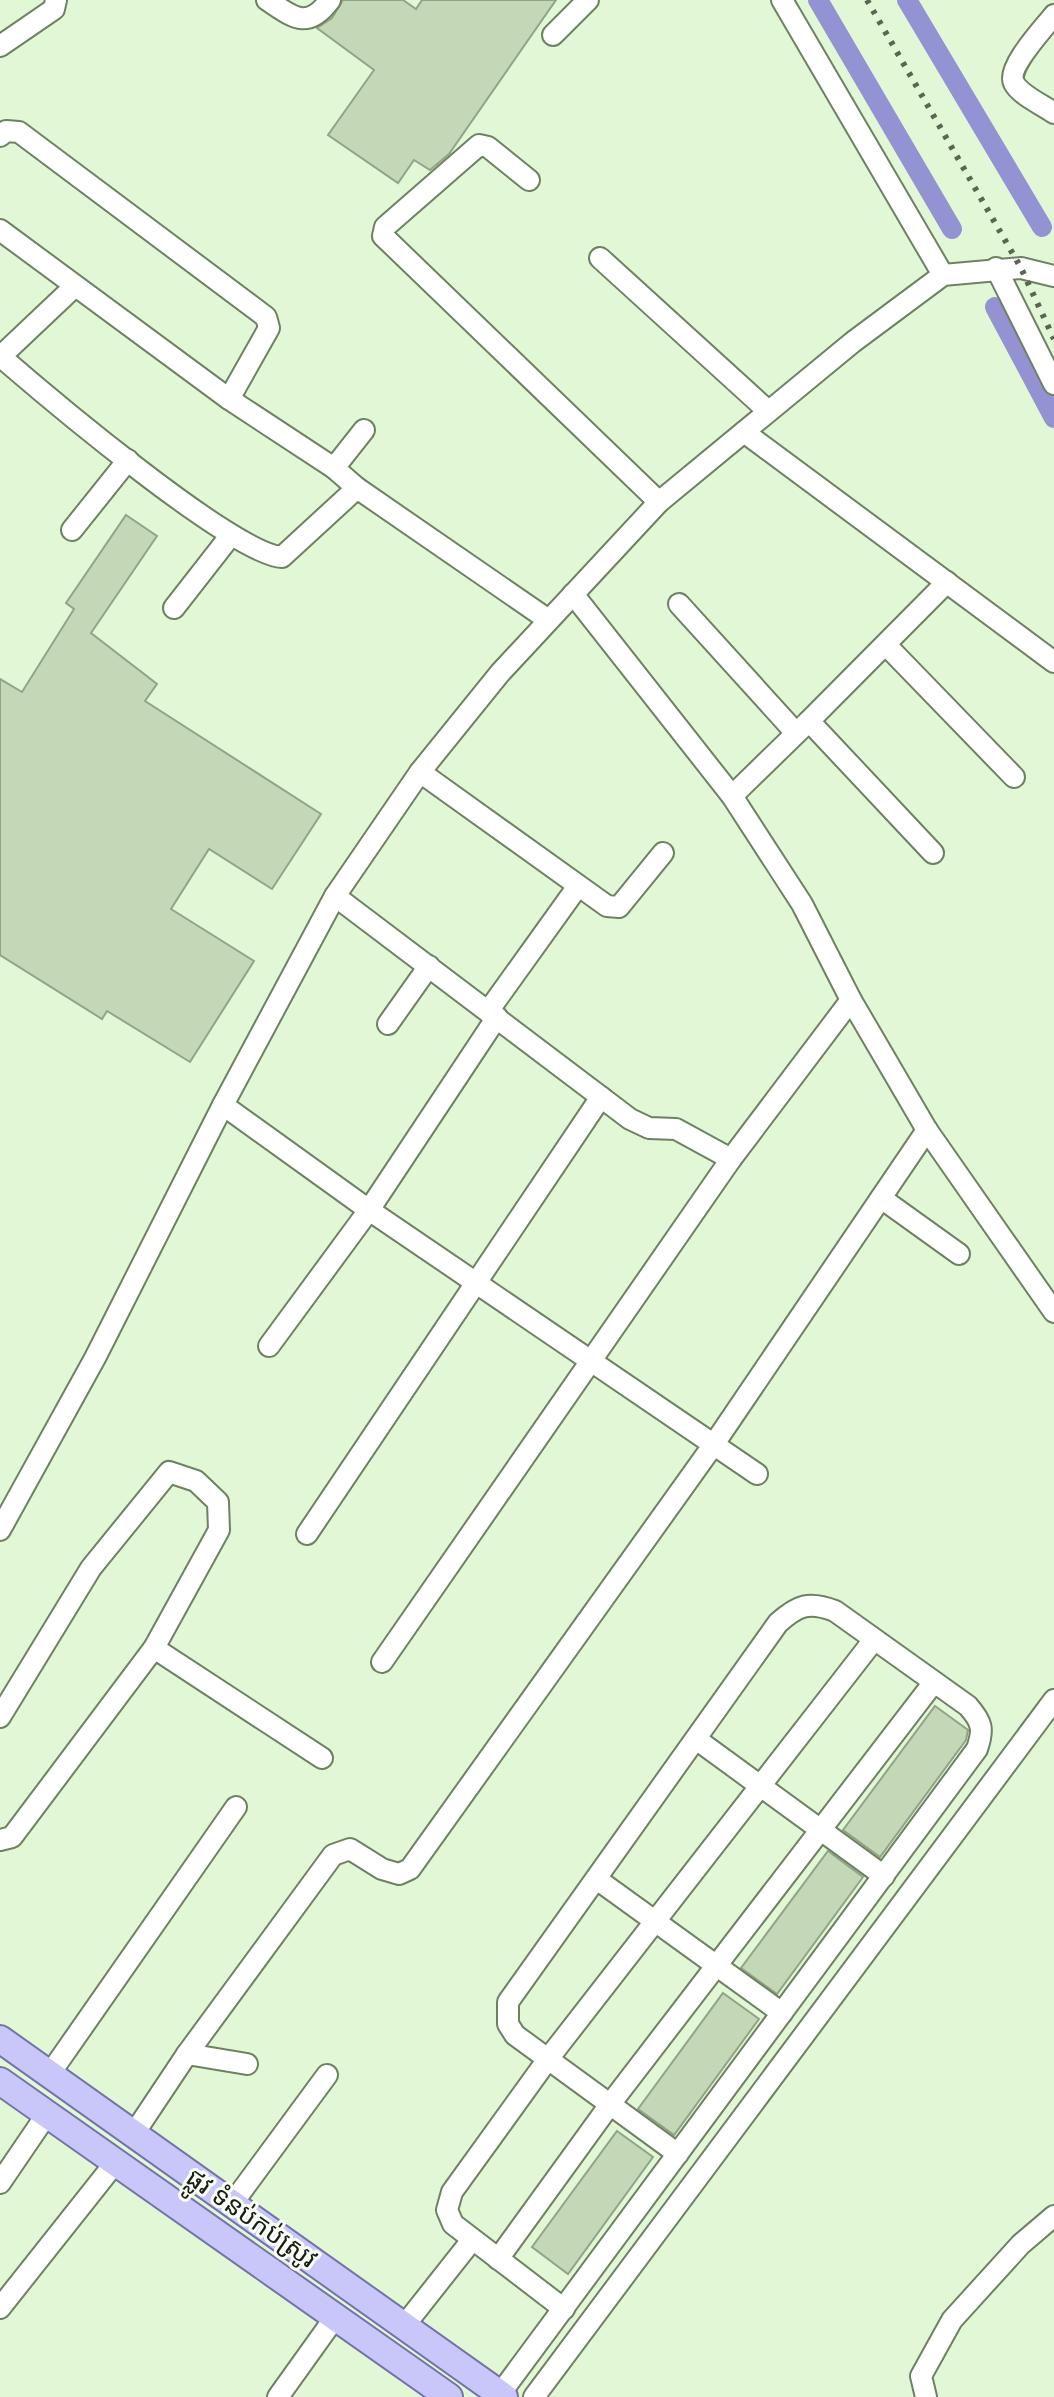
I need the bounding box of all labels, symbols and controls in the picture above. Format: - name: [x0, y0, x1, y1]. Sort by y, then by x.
- street label: ផ្លូវ ទំនប់កប់ស្រូវ: [176, 2161, 324, 2281]

